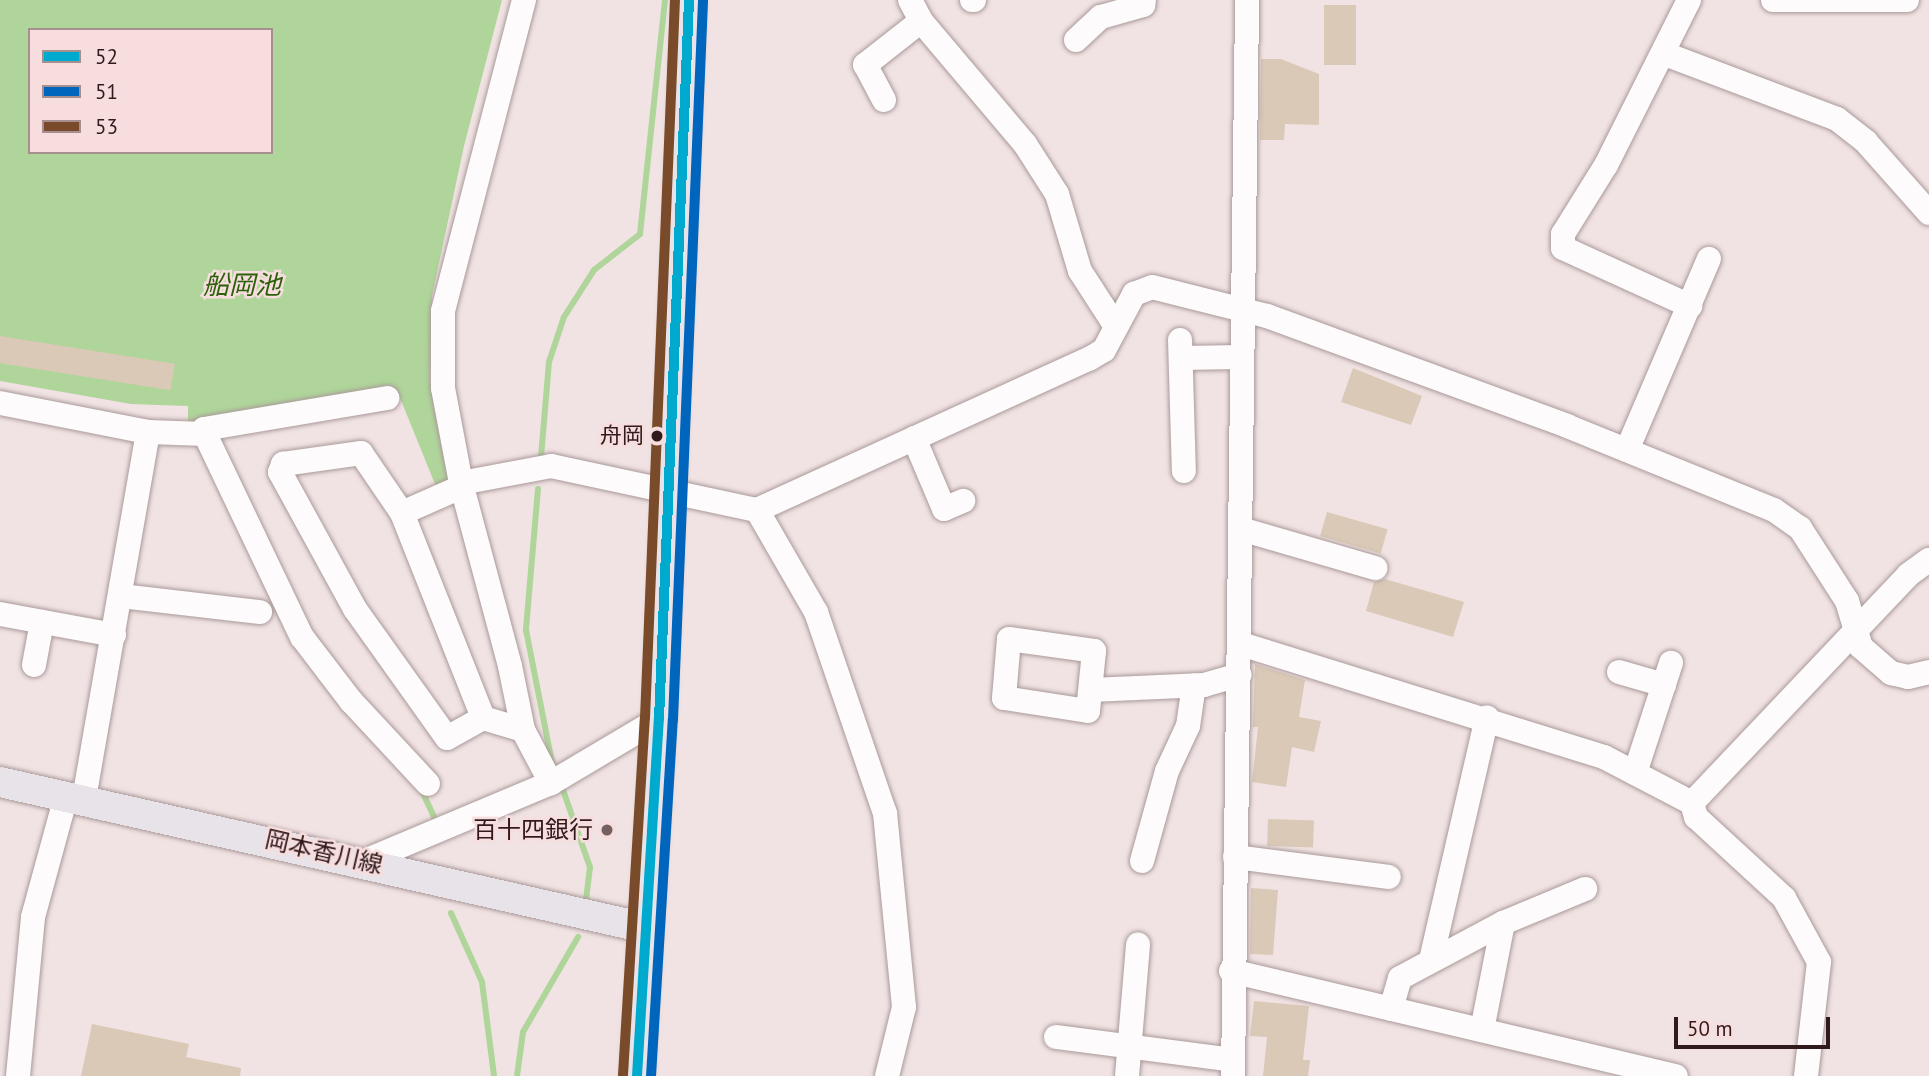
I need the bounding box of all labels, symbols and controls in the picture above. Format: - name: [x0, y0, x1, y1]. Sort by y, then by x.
- legend: [28, 28, 273, 154]
- text: 52: [95, 43, 118, 70]
- text: 51: [95, 78, 118, 105]
- text: 53: [95, 113, 118, 140]
- water label: 船岡池: [203, 269, 281, 301]
- place label: 舟岡: [600, 423, 644, 449]
- marker: 舟岡: [650, 429, 664, 443]
- place label: 百十四銀行: [473, 816, 593, 844]
- marker: 百十四銀行: [599, 822, 615, 838]
- street label: 岡本香川線: [262, 824, 386, 880]
- scale bar: [1677, 1002, 1833, 1046]
- text: 50 m: [1687, 1015, 1733, 1042]

